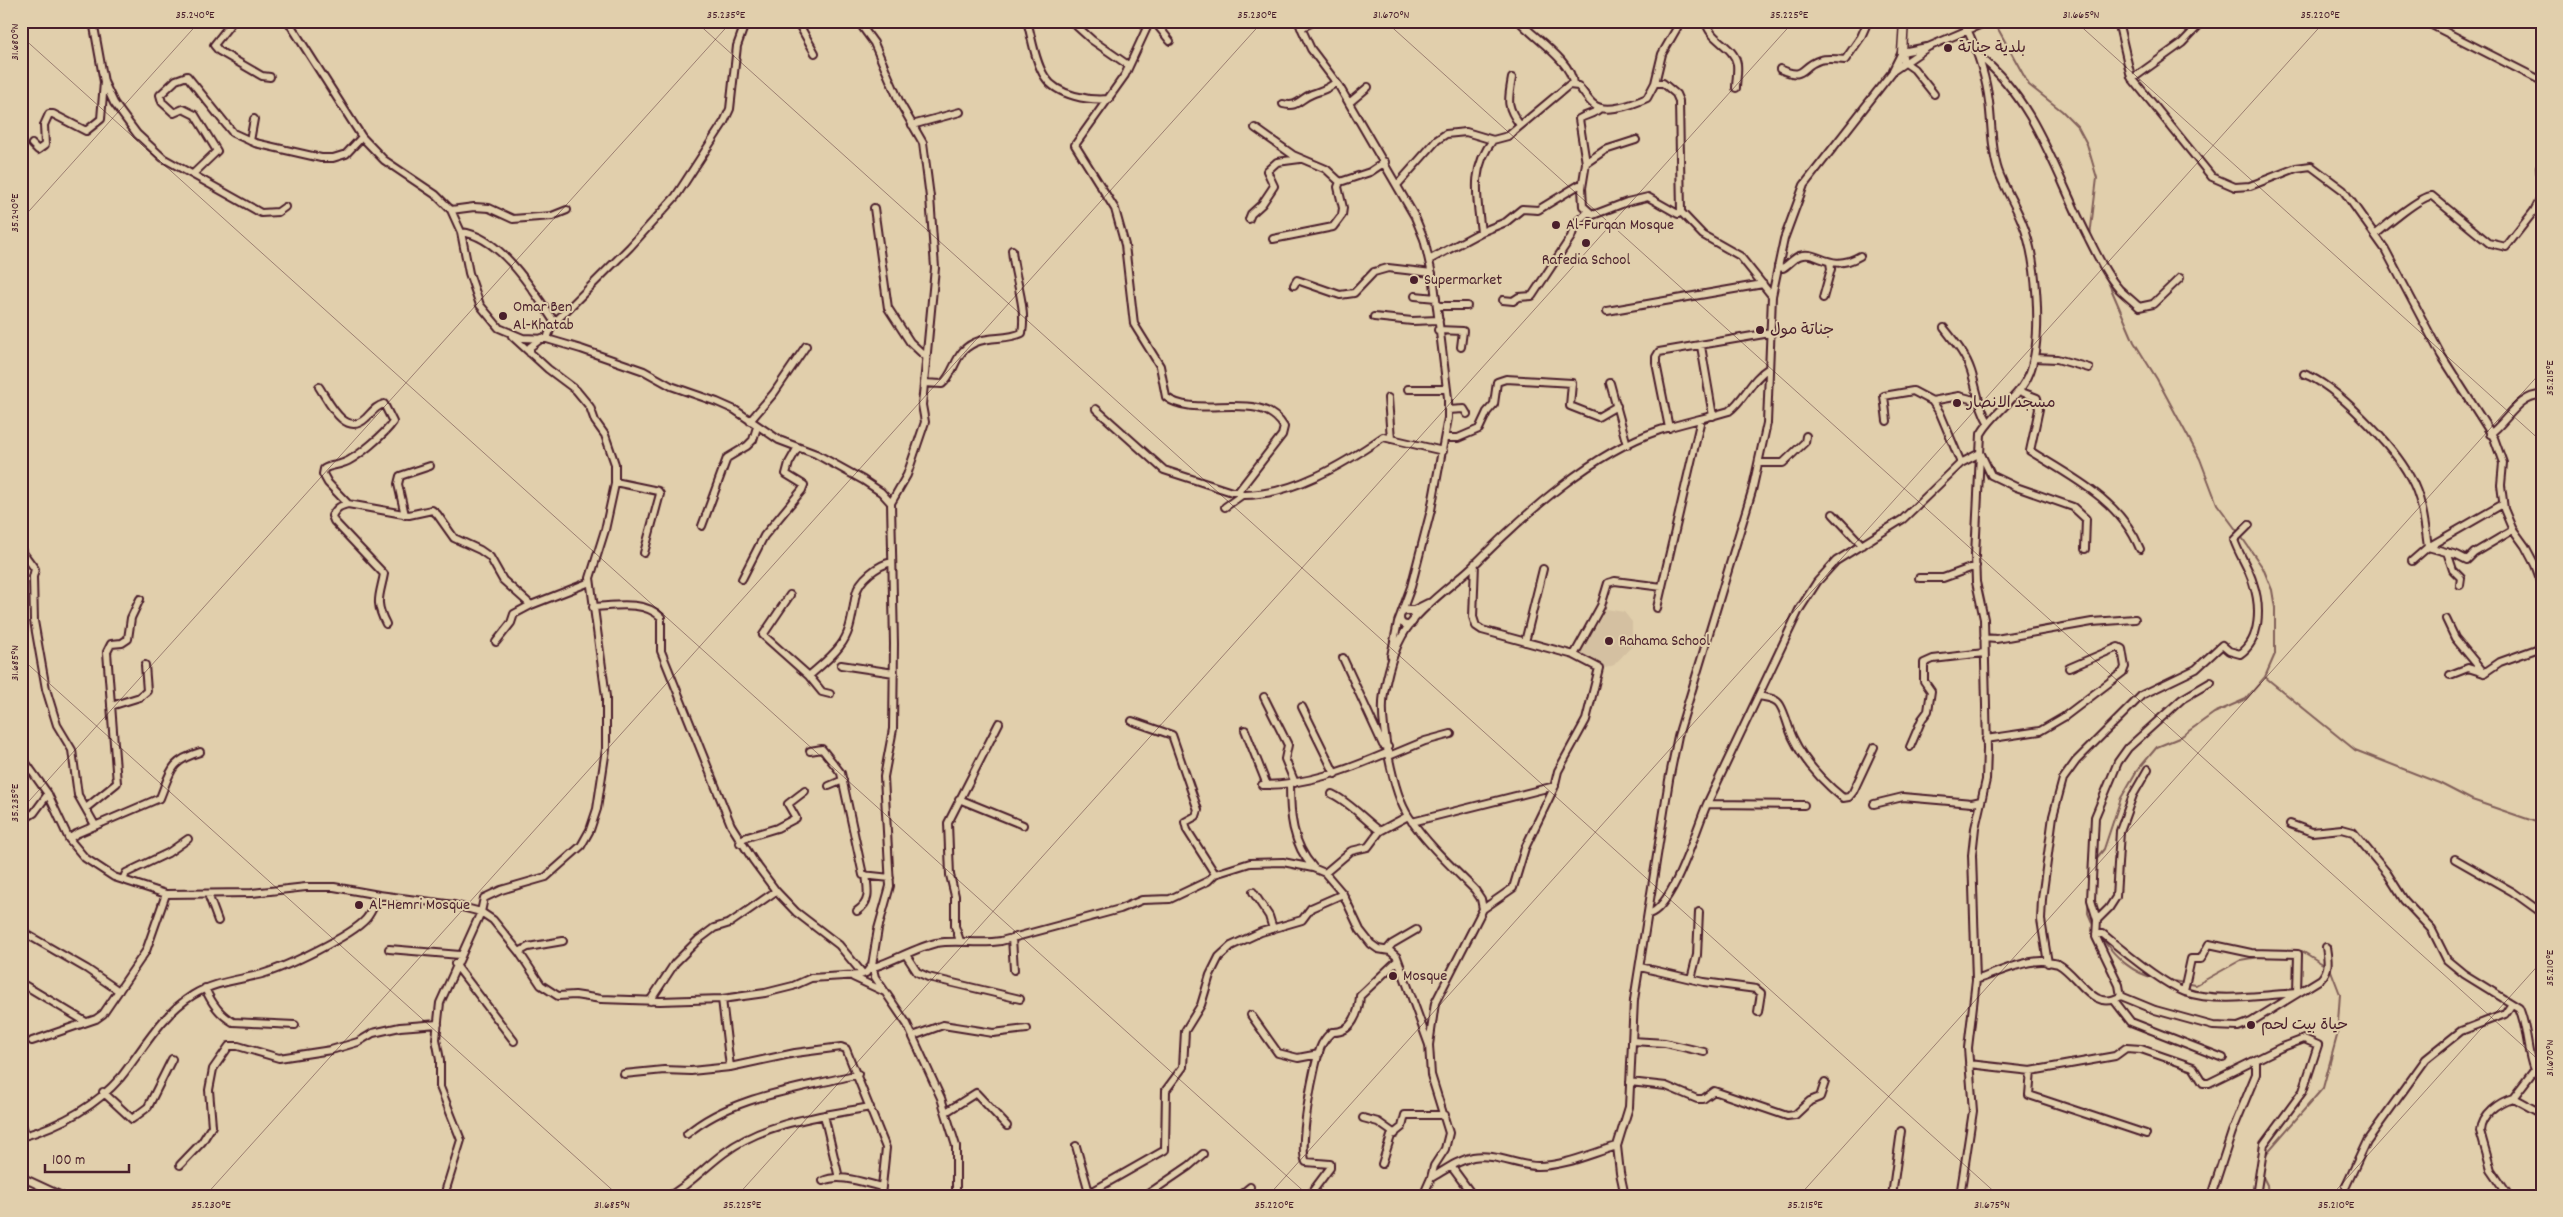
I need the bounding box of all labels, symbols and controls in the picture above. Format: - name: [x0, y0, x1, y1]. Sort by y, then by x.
- text: 35.240°E: [176, 7, 215, 24]
- text: 35.235°E: [707, 7, 746, 24]
- text: 35.230°E: [1237, 7, 1277, 24]
- text: 31.670°N: [1373, 7, 1409, 24]
- text: 35.225°E: [1770, 7, 1809, 24]
- text: 31.665°N: [2062, 7, 2100, 24]
- text: 35.220°E: [2300, 7, 2340, 24]
- text: 31.680°N: [7, 23, 24, 60]
- place label: بلدية جناتة: [1958, 37, 2026, 60]
- marker: بلدية جناتة: [1942, 42, 1954, 54]
- text: 35.240°E: [7, 193, 24, 232]
- place label: Al-Furqan Mosque: [1566, 214, 1674, 237]
- marker: Al-Furqan Mosque: [1550, 219, 1562, 231]
- marker: Rafedia School: [1580, 237, 1592, 249]
- place label: Rafedia School: [1542, 249, 1630, 272]
- place label: Supermarket: [1424, 269, 1502, 292]
- marker: Supermarket: [1408, 274, 1420, 286]
- place label: Omar Ben Al-Khatab: [513, 296, 574, 337]
- marker: Omar Ben Al-Khatab: [497, 310, 509, 322]
- place label: جناتة مول: [1770, 319, 1834, 342]
- marker: جناتة مول: [1754, 324, 1766, 336]
- text: 35.215°E: [2542, 360, 2559, 396]
- place label: مسجد الانصار: [1965, 392, 2056, 415]
- marker: مسجد الانصار: [1951, 397, 1963, 409]
- place label: Rahama School: [1619, 630, 1710, 653]
- marker: Rahama School: [1603, 635, 1615, 647]
- text: 31.685°N: [7, 645, 24, 681]
- text: 35.235°E: [7, 783, 24, 822]
- place label: Al-Hemri Mosque: [369, 894, 470, 917]
- marker: Al-Hemri Mosque: [353, 899, 365, 911]
- text: 35.210°E: [2542, 949, 2559, 986]
- place label: Mosque: [1403, 965, 1447, 988]
- marker: Mosque: [1387, 970, 1399, 982]
- place label: حياة بيت لحم: [2261, 1014, 2348, 1037]
- marker: حياة بيت لحم: [2245, 1019, 2257, 1031]
- text: 31.670°N: [2542, 1040, 2559, 1076]
- scale bar: [45, 1142, 129, 1174]
- text: 100 m: [52, 1150, 85, 1172]
- text: 35.230°E: [191, 1197, 231, 1214]
- text: 31.685°N: [594, 1197, 630, 1214]
- text: 35.225°E: [723, 1197, 762, 1214]
- text: 35.220°E: [1254, 1197, 1294, 1214]
- text: 35.215°E: [1787, 1197, 1823, 1214]
- text: 31.675°N: [1974, 1197, 2010, 1214]
- text: 35.210°E: [2318, 1197, 2355, 1214]

